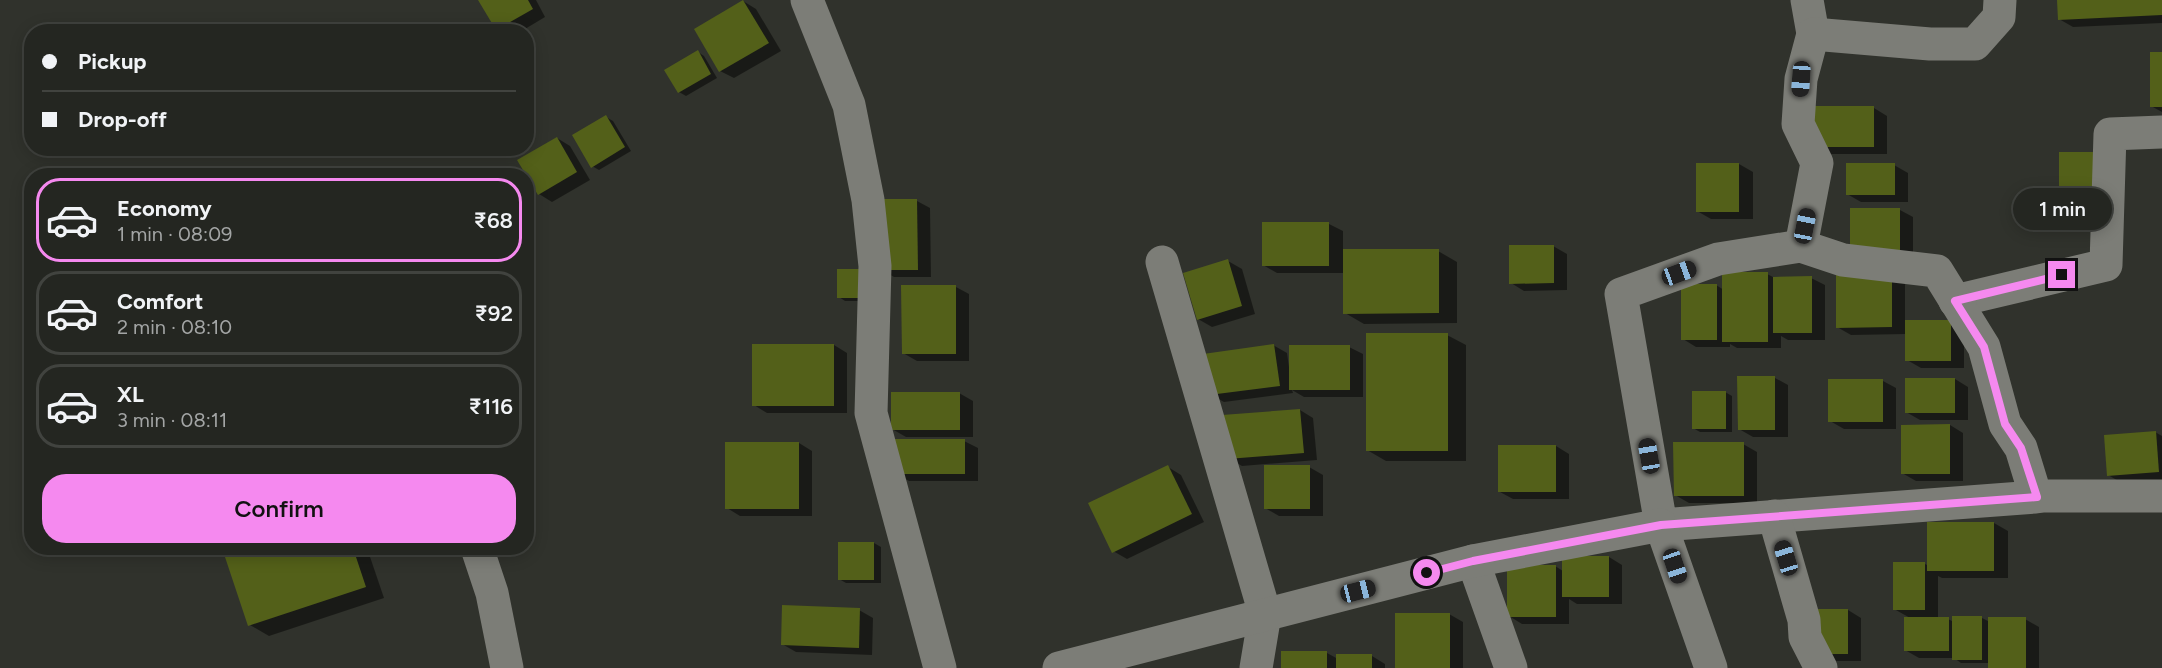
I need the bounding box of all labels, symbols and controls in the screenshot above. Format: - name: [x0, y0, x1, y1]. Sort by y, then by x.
- text: Pickup: [78, 48, 147, 75]
- car: [1791, 60, 1811, 98]
- text: Drop-off: [78, 106, 167, 133]
- callout: 1 min: [2012, 188, 2112, 230]
- icon: car: [45, 193, 99, 247]
- text: Economy: [117, 195, 212, 222]
- text: 1 min: [2039, 197, 2086, 221]
- text: ₹68: [473, 207, 513, 234]
- car: [1793, 207, 1817, 245]
- text: 1 min · 08:09: [117, 222, 232, 246]
- car: [1659, 258, 1699, 288]
- route end: [2048, 261, 2075, 288]
- icon: car: [45, 286, 99, 340]
- text: Comfort: [117, 288, 203, 315]
- text: ₹92: [474, 300, 513, 327]
- text: 2 min · 08:10: [117, 315, 232, 339]
- icon: car: [45, 379, 99, 433]
- text: XL: [117, 381, 144, 408]
- text: ₹116: [469, 393, 513, 420]
- text: 3 min · 08:11: [117, 408, 227, 432]
- car: [1637, 437, 1661, 475]
- button: Confirm: [42, 474, 516, 543]
- car: [1772, 538, 1800, 578]
- car: [1661, 546, 1689, 586]
- route start: [1413, 559, 1440, 586]
- car: [1338, 578, 1378, 604]

